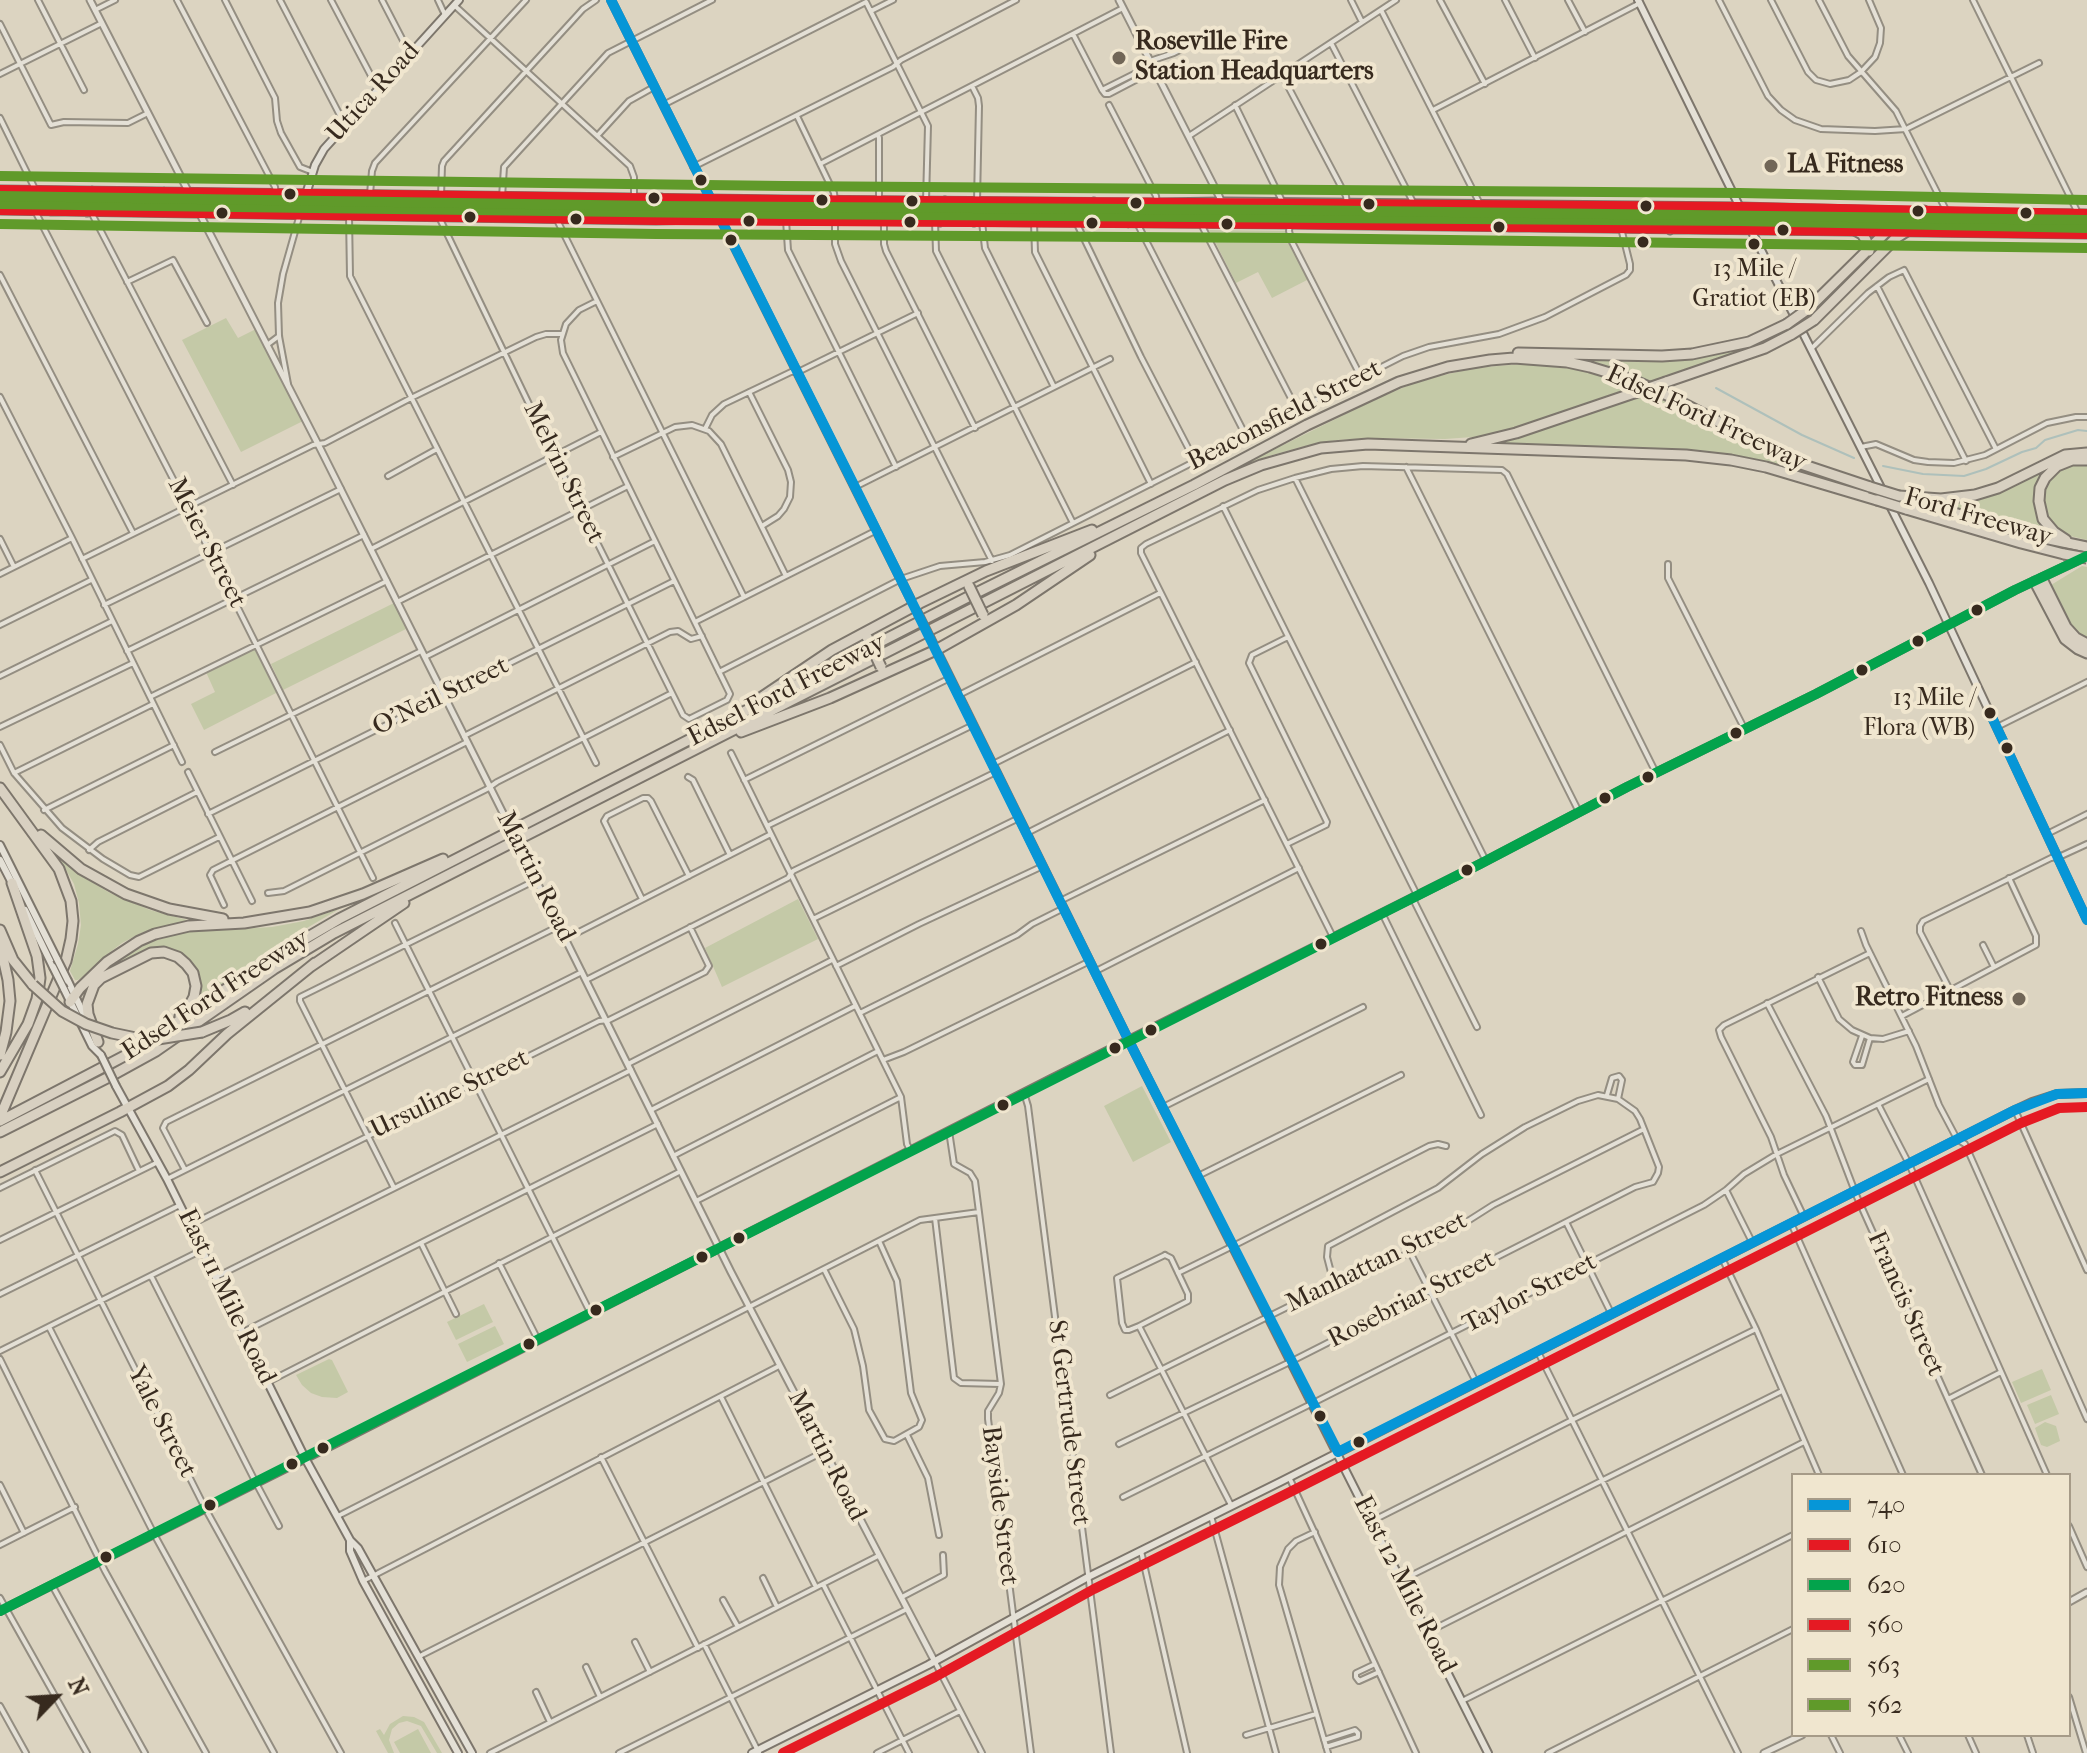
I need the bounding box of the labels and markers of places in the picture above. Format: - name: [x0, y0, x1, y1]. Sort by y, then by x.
- place label: Roseville Fire Station Headquarters: [1135, 27, 1374, 88]
- marker: Roseville Fire Station Headquarters: [1110, 49, 1128, 67]
- place label: LA Fitness: [1787, 150, 1903, 182]
- marker: LA Fitness: [1762, 157, 1780, 175]
- unlabelled marker: [693, 172, 709, 188]
- unlabelled marker: [282, 186, 298, 202]
- unlabelled marker: [646, 190, 662, 206]
- unlabelled marker: [814, 192, 830, 208]
- unlabelled marker: [904, 193, 920, 209]
- unlabelled marker: [1128, 195, 1144, 211]
- unlabelled marker: [1361, 196, 1377, 212]
- unlabelled marker: [1638, 198, 1654, 214]
- unlabelled marker: [1910, 203, 1926, 219]
- unlabelled marker: [214, 205, 230, 221]
- unlabelled marker: [2018, 205, 2034, 221]
- unlabelled marker: [462, 209, 478, 225]
- unlabelled marker: [568, 211, 584, 227]
- unlabelled marker: [741, 213, 757, 229]
- unlabelled marker: [902, 214, 918, 230]
- unlabelled marker: [1084, 215, 1100, 231]
- unlabelled marker: [1219, 216, 1235, 232]
- unlabelled marker: [1491, 219, 1507, 235]
- unlabelled marker: [1775, 222, 1791, 238]
- unlabelled marker: [723, 232, 739, 248]
- unlabelled marker: [1635, 234, 1651, 250]
- marker: 13 Mile / Gratiot (EB): [1746, 236, 1762, 252]
- place label: 13 Mile / Gratiot (EB): [1692, 256, 1816, 312]
- unlabelled marker: [1969, 602, 1985, 618]
- unlabelled marker: [1910, 633, 1926, 649]
- unlabelled marker: [1854, 662, 1870, 678]
- place label: 13 Mile / Flora (WB): [1863, 685, 1975, 741]
- marker: 13 Mile / Flora (WB): [1982, 705, 1998, 721]
- unlabelled marker: [1728, 725, 1744, 741]
- unlabelled marker: [1999, 740, 2015, 756]
- unlabelled marker: [1640, 769, 1656, 785]
- unlabelled marker: [1597, 790, 1613, 806]
- unlabelled marker: [1459, 862, 1475, 878]
- unlabelled marker: [1313, 936, 1329, 952]
- place label: Retro Fitness: [1855, 983, 2003, 1015]
- marker: Retro Fitness: [2010, 990, 2028, 1008]
- unlabelled marker: [1143, 1022, 1159, 1038]
- unlabelled marker: [1107, 1040, 1123, 1056]
- unlabelled marker: [995, 1097, 1011, 1113]
- unlabelled marker: [731, 1230, 747, 1246]
- unlabelled marker: [694, 1249, 710, 1265]
- unlabelled marker: [588, 1302, 604, 1318]
- unlabelled marker: [521, 1336, 537, 1352]
- unlabelled marker: [1312, 1408, 1328, 1424]
- unlabelled marker: [1351, 1434, 1367, 1450]
- unlabelled marker: [315, 1440, 331, 1456]
- unlabelled marker: [284, 1456, 300, 1472]
- unlabelled marker: [202, 1497, 218, 1513]
- unlabelled marker: [98, 1549, 114, 1565]

